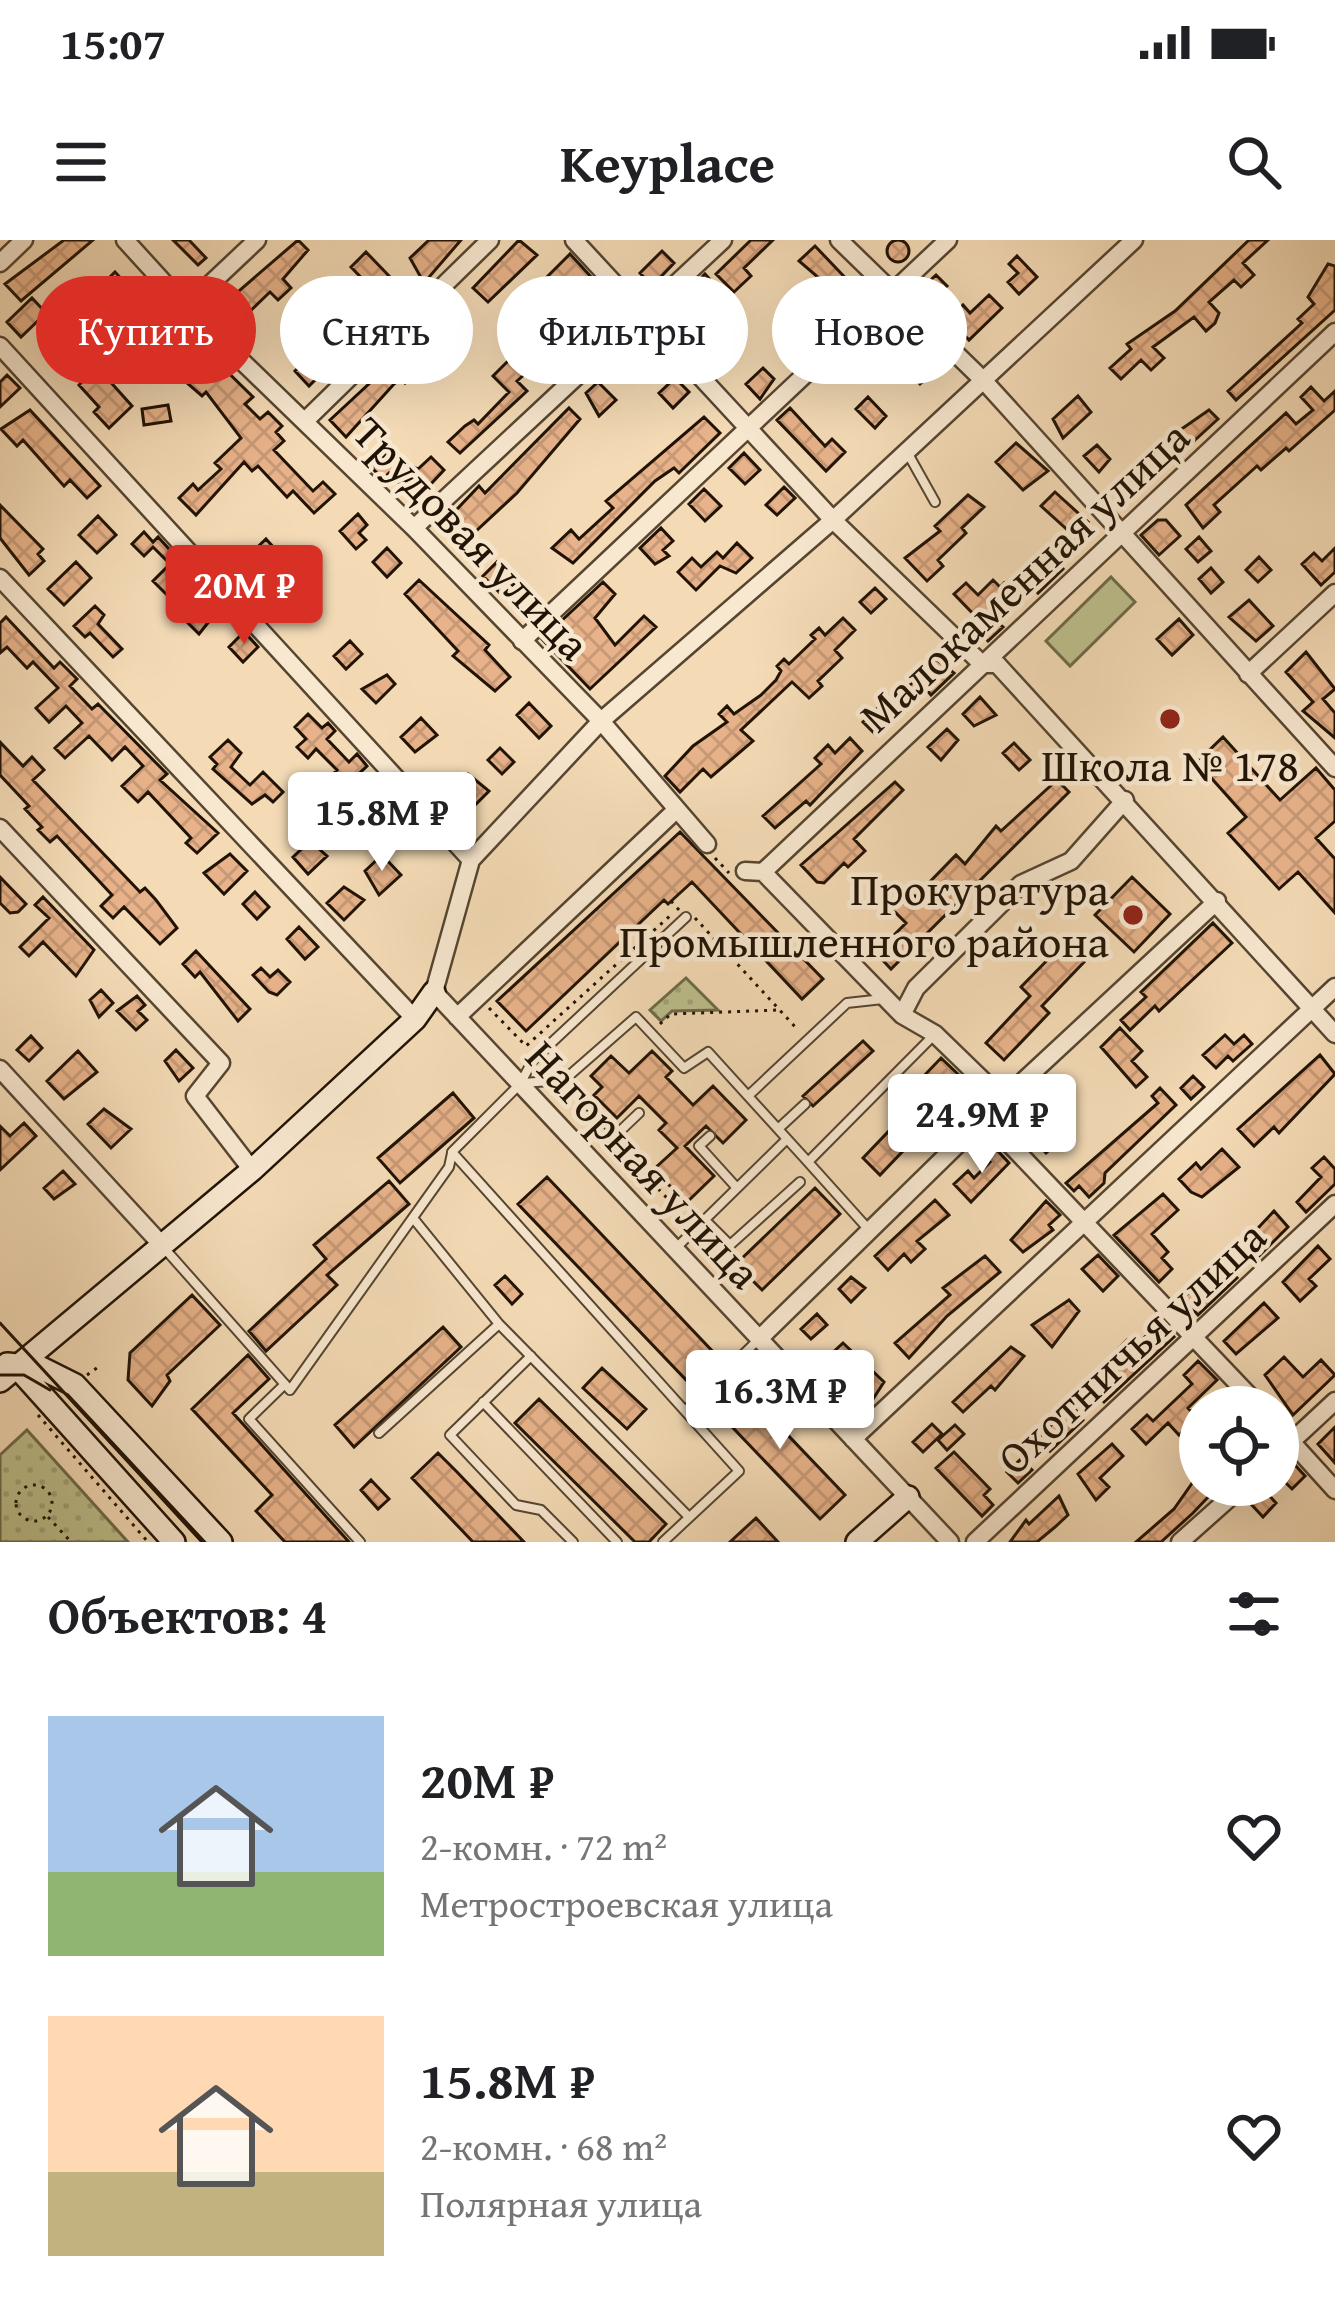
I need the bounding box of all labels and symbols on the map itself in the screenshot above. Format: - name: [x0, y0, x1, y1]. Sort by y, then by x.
- street label: Трудовая улица: [339, 401, 606, 675]
- street label: Малокаменная улица: [844, 405, 1204, 746]
- pin: 20M ₽: [160, 545, 328, 647]
- marker: Школа № 178: [1157, 706, 1183, 732]
- place label: Школа № 178: [1041, 732, 1299, 797]
- pin: 15.8M ₽: [271, 772, 493, 874]
- place label: Прокуратура Промышленного района: [619, 856, 1110, 973]
- marker: Прокуратура Промышленного района: [1120, 902, 1146, 928]
- street label: Нагорная улица: [512, 1025, 777, 1303]
- pin: 24.9M ₽: [871, 1074, 1093, 1176]
- street label: Охотничья улица: [982, 1204, 1280, 1489]
- pin: 16.3M ₽: [669, 1350, 891, 1452]

